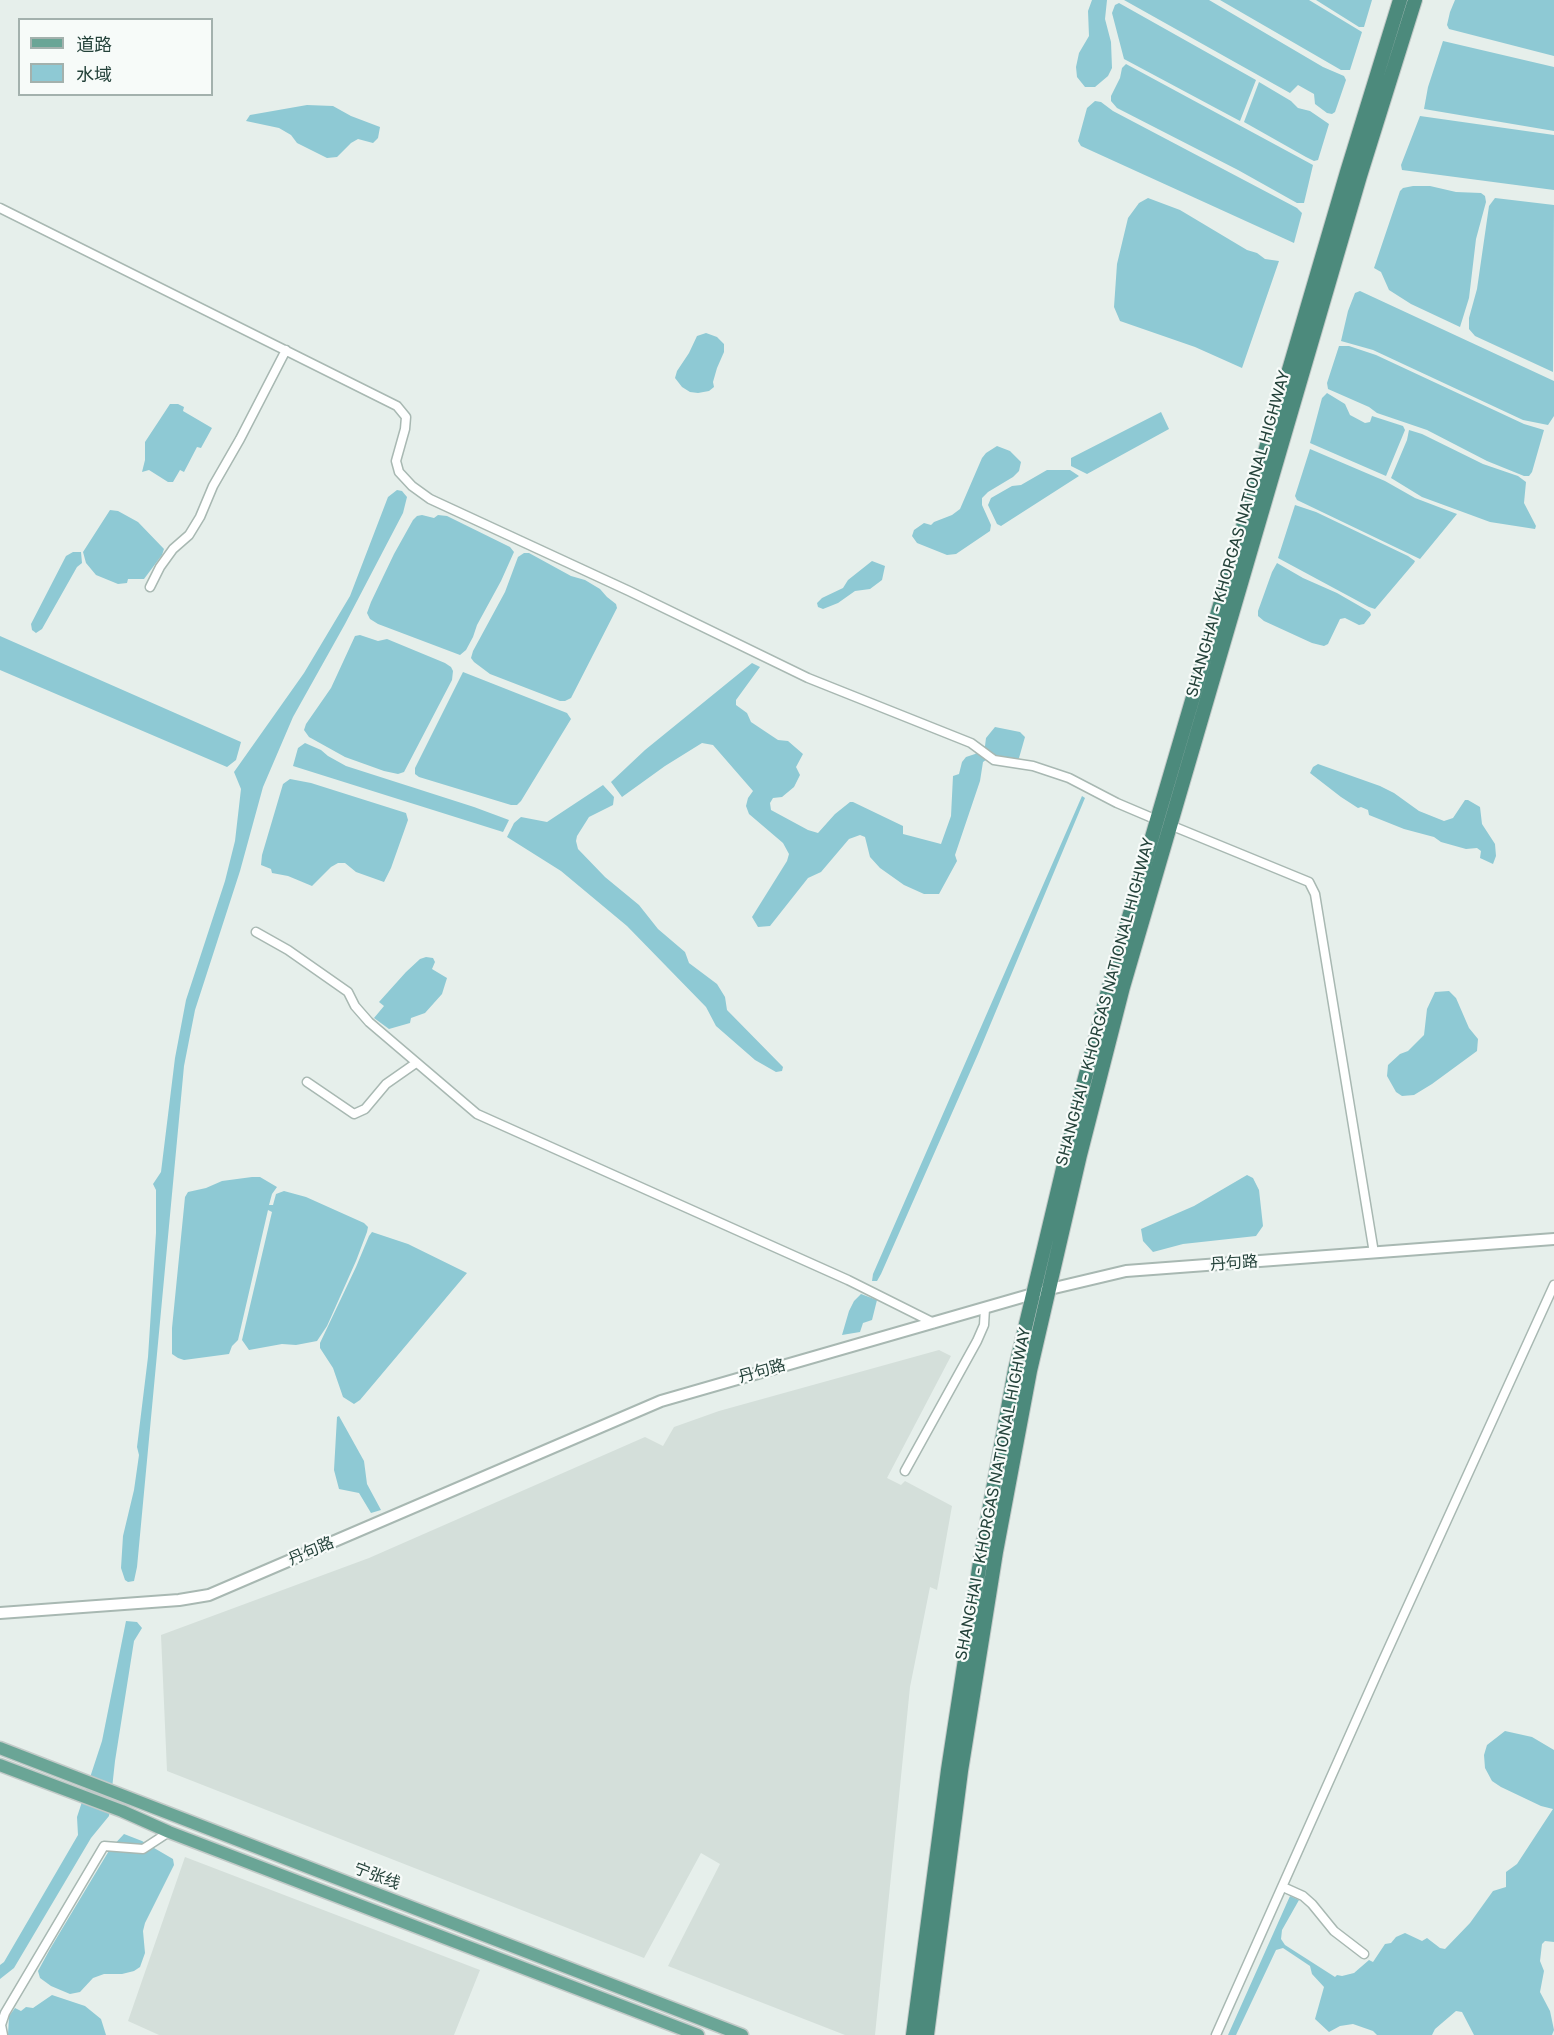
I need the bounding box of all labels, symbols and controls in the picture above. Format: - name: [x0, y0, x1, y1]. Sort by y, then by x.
- legend: [18, 18, 213, 96]
- text: 道路: [76, 33, 112, 55]
- text: 水域: [76, 63, 112, 85]
- street label: SHANGHAI - KHORGAS NATIONAL HIGHWAY: [1182, 368, 1294, 700]
- street label: SHANGHAI - KHORGAS NATIONAL HIGHWAY: [1052, 836, 1158, 1168]
- street label: 丹句路: [1209, 1252, 1259, 1274]
- street label: SHANGHAI - KHORGAS NATIONAL HIGHWAY: [951, 1326, 1035, 1662]
- street label: 丹句路: [736, 1355, 788, 1387]
- street label: 丹句路: [285, 1533, 337, 1569]
- street label: 宁张线: [351, 1858, 403, 1894]

